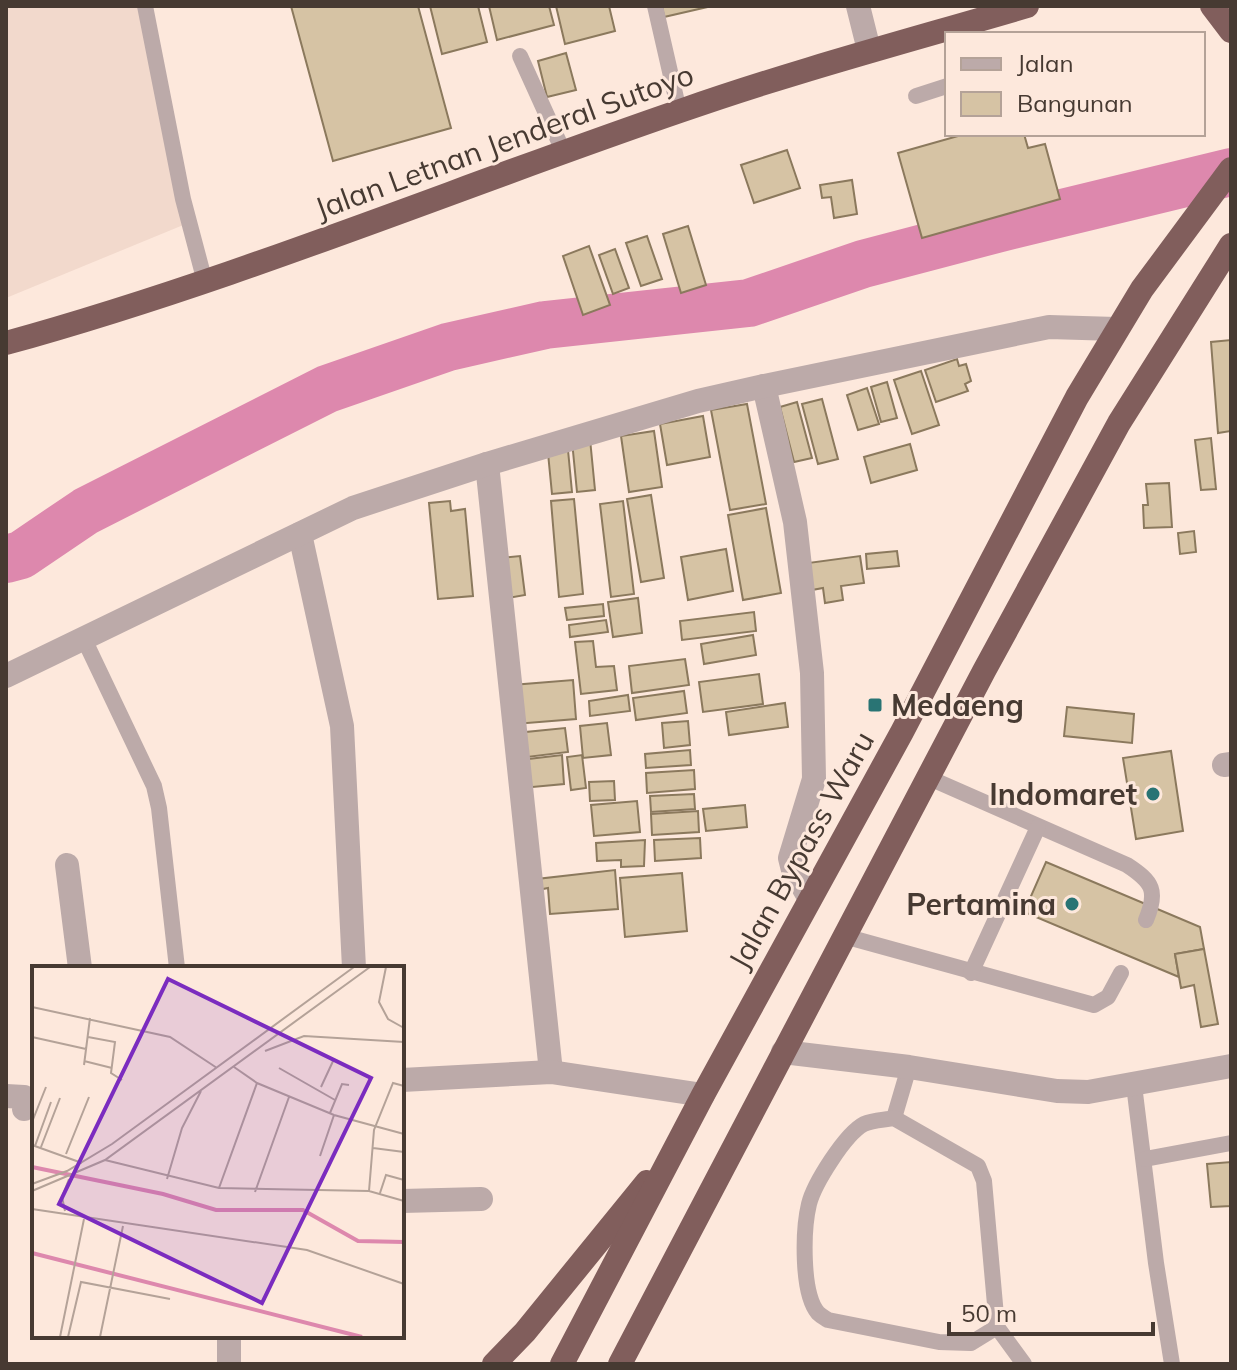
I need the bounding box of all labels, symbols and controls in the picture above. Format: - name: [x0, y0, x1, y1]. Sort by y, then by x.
- legend: [945, 32, 1205, 136]
- text: Jalan: [1017, 48, 1073, 78]
- street label: Jalan Letnan Jenderal Sutoyo: [309, 55, 699, 227]
- text: Bangunan: [1017, 88, 1133, 118]
- place label: Medaeng: [891, 686, 1024, 724]
- marker: Medaeng: [866, 696, 884, 714]
- street label: Jalan Bypass Waru: [720, 724, 882, 976]
- place label: Indomaret: [989, 775, 1137, 813]
- marker: Indomaret: [1144, 785, 1162, 803]
- place label: Pertamina: [906, 885, 1056, 923]
- marker: Pertamina: [1063, 895, 1081, 913]
- inset map: [32, 966, 404, 1338]
- scale bar: [949, 1286, 1153, 1336]
- text: 50 m: [961, 1298, 1017, 1328]

